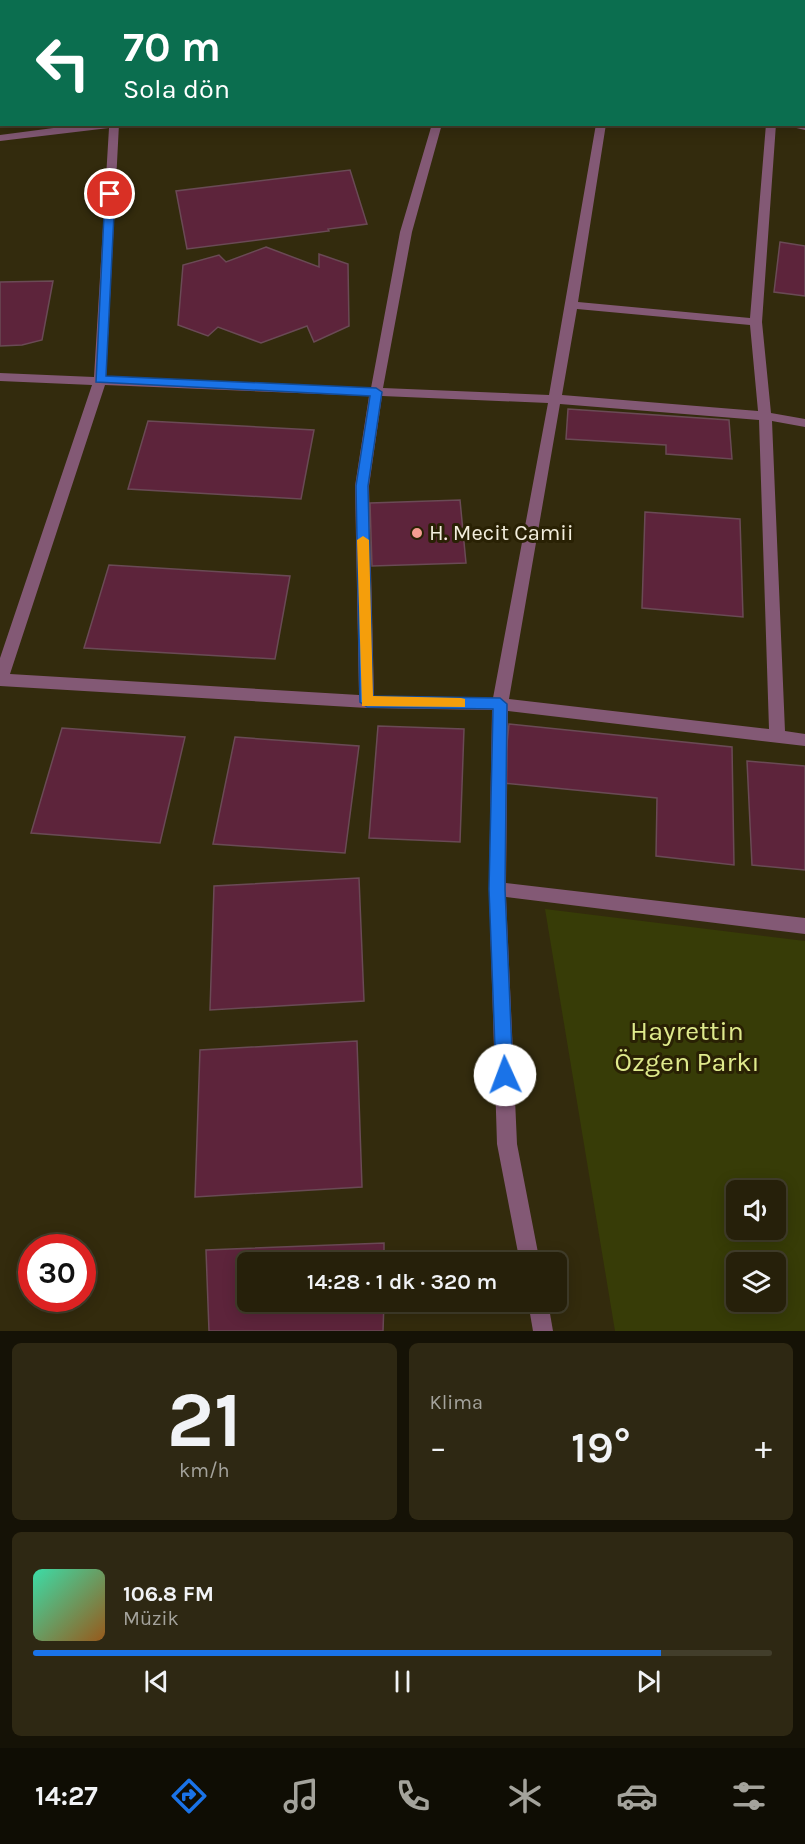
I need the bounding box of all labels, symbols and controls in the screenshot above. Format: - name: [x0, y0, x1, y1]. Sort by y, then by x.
- text: 70 m: [123, 22, 221, 72]
- icon: left: [24, 24, 102, 102]
- text: Sola dön: [123, 73, 230, 105]
- pin: [84, 168, 135, 219]
- icon: arrive: [93, 177, 126, 210]
- place label: H. Mecit Camii: [429, 520, 573, 546]
- marker: H. Mecit Camii: [410, 526, 424, 540]
- park label: Hayrettin Özgen Parkı: [615, 1015, 759, 1078]
- position arrow: [473, 1043, 537, 1107]
- map controls: [726, 1180, 786, 1312]
- button: sound: [726, 1180, 786, 1240]
- speed limit sign: 30: [18, 1234, 96, 1312]
- button: layers: [726, 1252, 786, 1312]
- text: 14:28 · 1 dk · 320 m: [307, 1269, 497, 1295]
- text: 21: [167, 1374, 242, 1466]
- text: Klima: [430, 1391, 483, 1414]
- text: 19°: [571, 1421, 631, 1473]
- text: −: [430, 1428, 447, 1466]
- text: +: [755, 1428, 772, 1466]
- text: km/h: [179, 1459, 230, 1482]
- text: 106.8 FM: [123, 1581, 214, 1607]
- text: Müzik: [123, 1607, 179, 1630]
- icon: previous: [140, 1665, 173, 1698]
- icon: pause: [386, 1665, 419, 1698]
- icon: next: [632, 1665, 665, 1698]
- icon: directions: [168, 1775, 210, 1817]
- icon: music: [280, 1775, 322, 1817]
- icon: phone: [392, 1775, 434, 1817]
- icon: climate: [504, 1775, 546, 1817]
- icon: car: [616, 1775, 658, 1817]
- icon: filters: [728, 1775, 770, 1817]
- text: 14:27: [35, 1780, 98, 1812]

